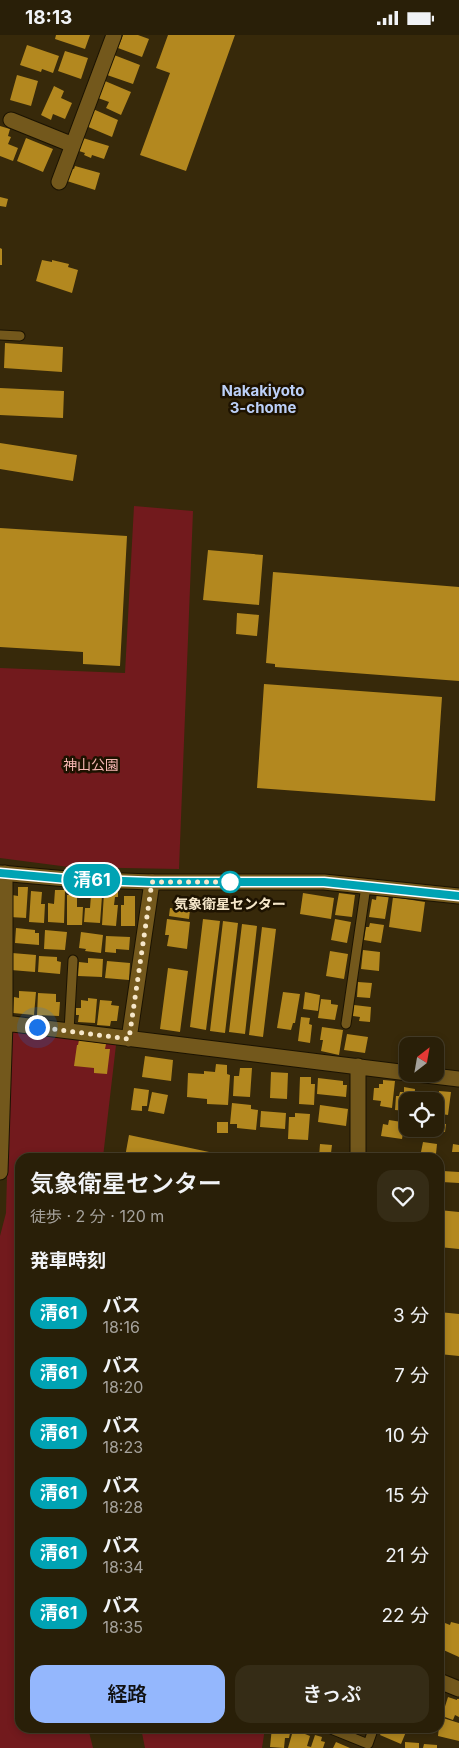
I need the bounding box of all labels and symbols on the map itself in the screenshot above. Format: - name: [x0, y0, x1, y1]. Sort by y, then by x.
- district label: Nakakiyoto 3-chome: [222, 381, 304, 417]
- park label: 神山公園: [63, 756, 119, 773]
- line badge: 清61: [63, 864, 121, 896]
- marker: 気象衛星センター: [219, 871, 241, 893]
- place label: 気象衛星センター: [174, 895, 286, 912]
- your location: [25, 1015, 50, 1040]
- north arrow: [399, 1037, 444, 1083]

